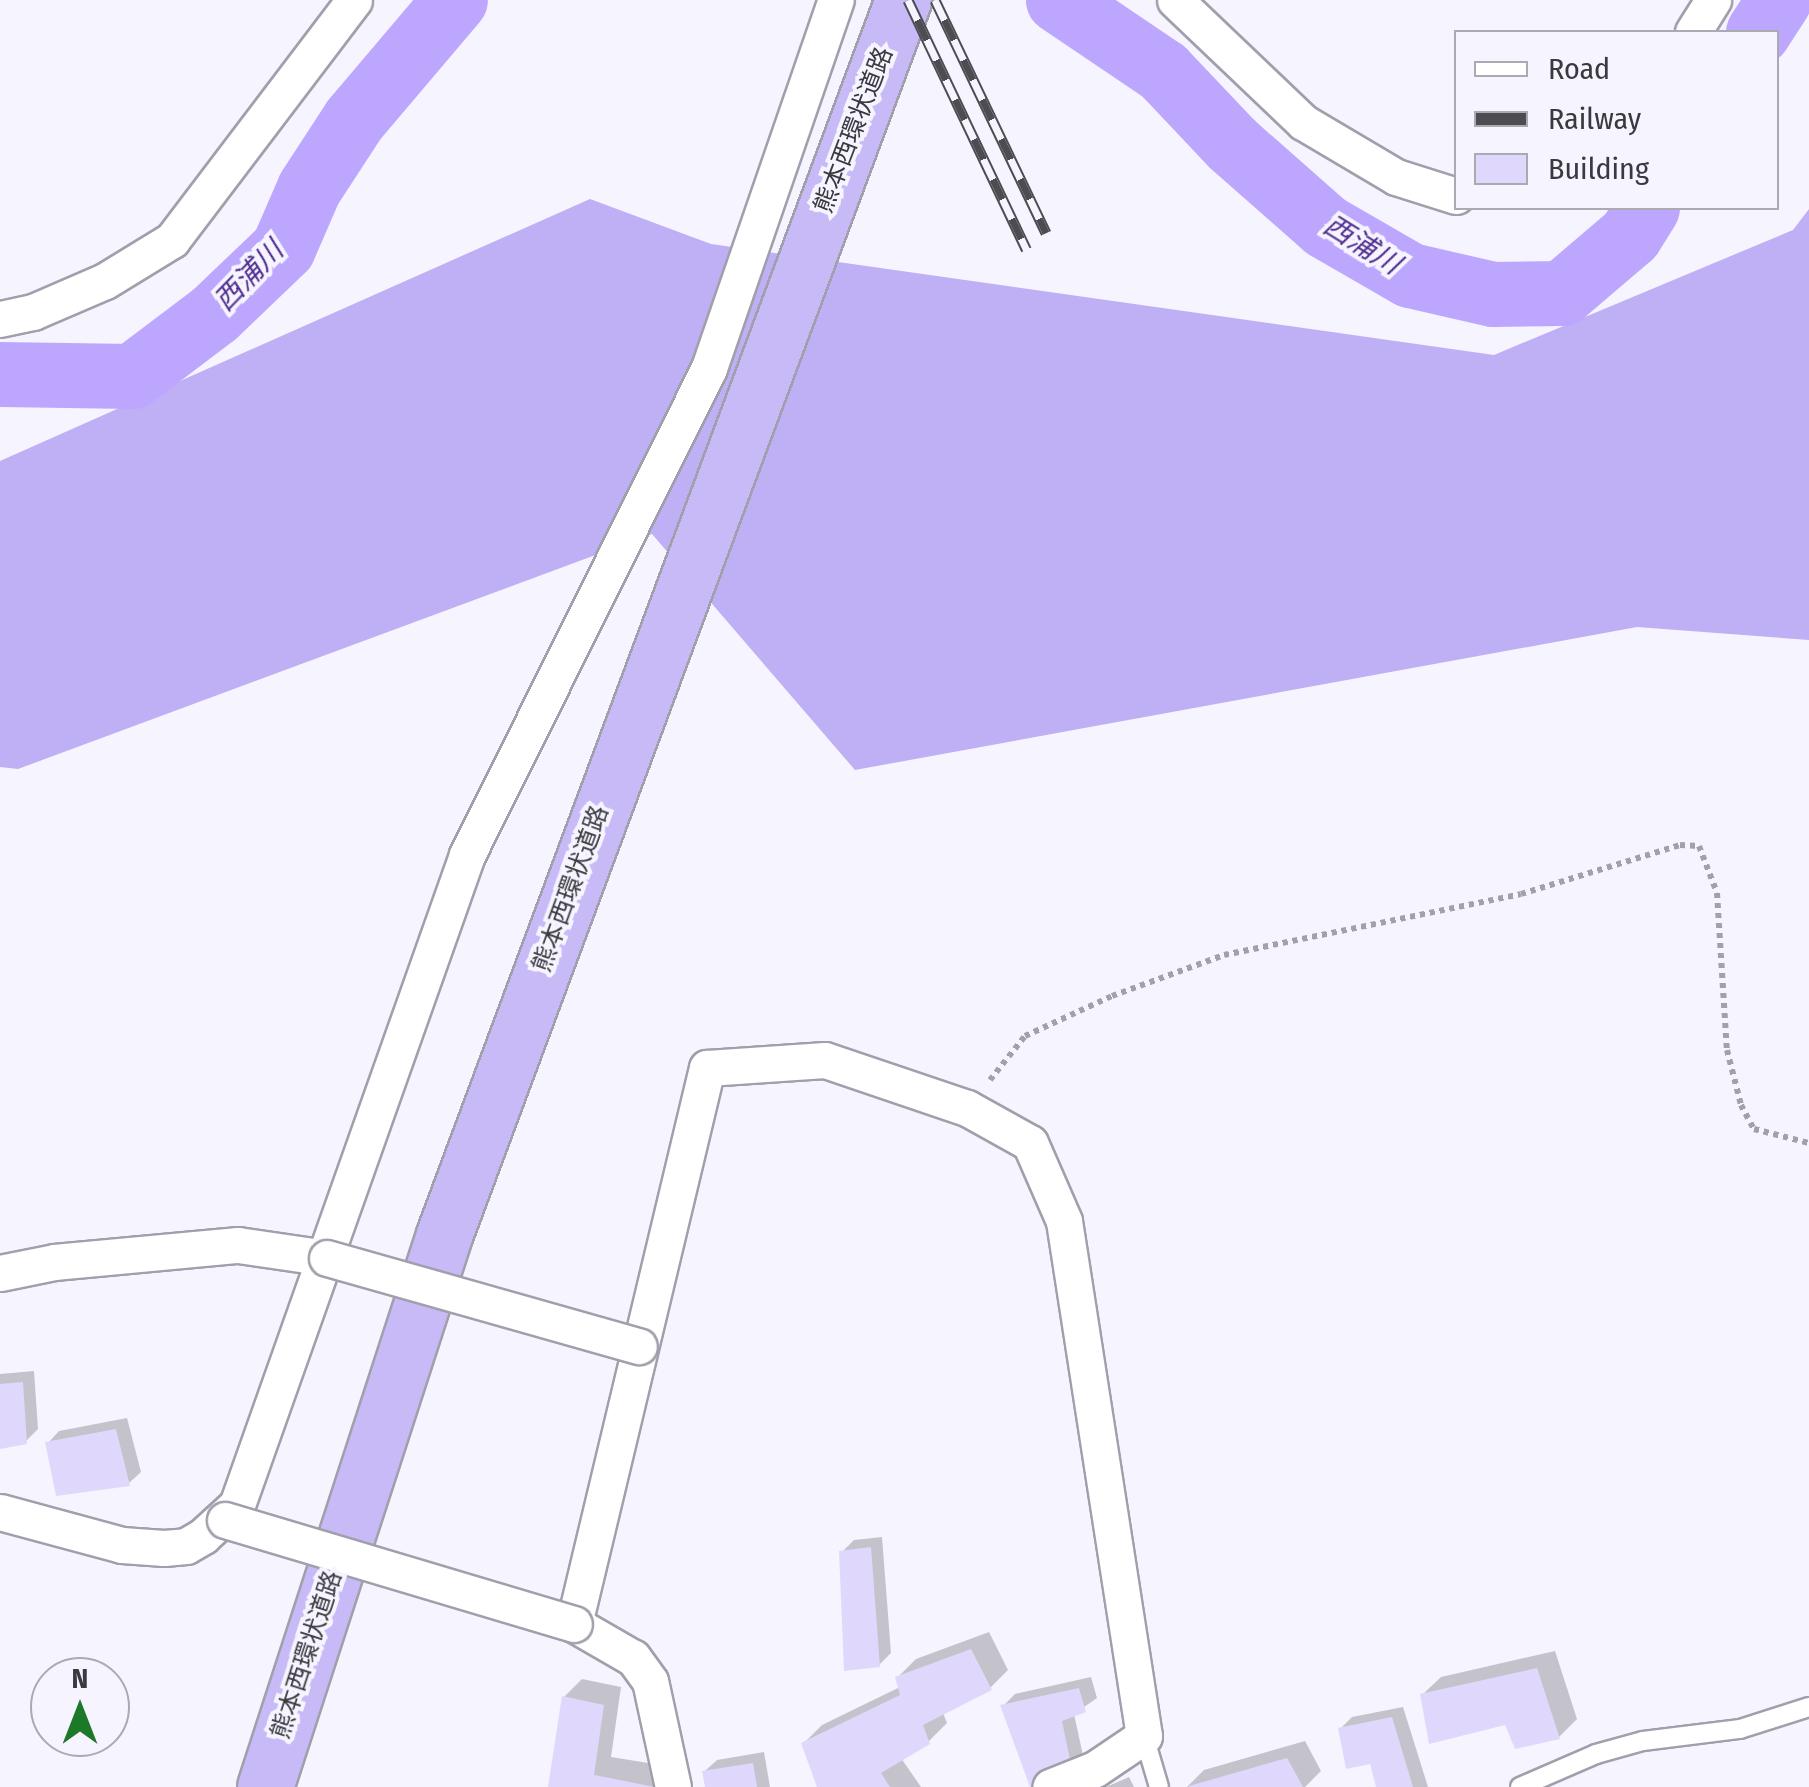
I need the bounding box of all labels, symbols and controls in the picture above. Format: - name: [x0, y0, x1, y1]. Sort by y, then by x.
- legend: [1454, 30, 1779, 210]
- street label: 熊本西環状道路: [809, 43, 899, 217]
- text: Road: [1548, 51, 1610, 87]
- text: Railway: [1548, 101, 1641, 137]
- text: Building: [1548, 151, 1649, 187]
- water label: 西浦川: [1317, 208, 1407, 282]
- water label: 西浦川: [208, 234, 290, 318]
- street label: 熊本西環状道路: [527, 802, 615, 976]
- street label: 熊本西環状道路: [266, 1567, 348, 1743]
- north arrow: [30, 1657, 130, 1757]
- text: N: [72, 1662, 88, 1695]

